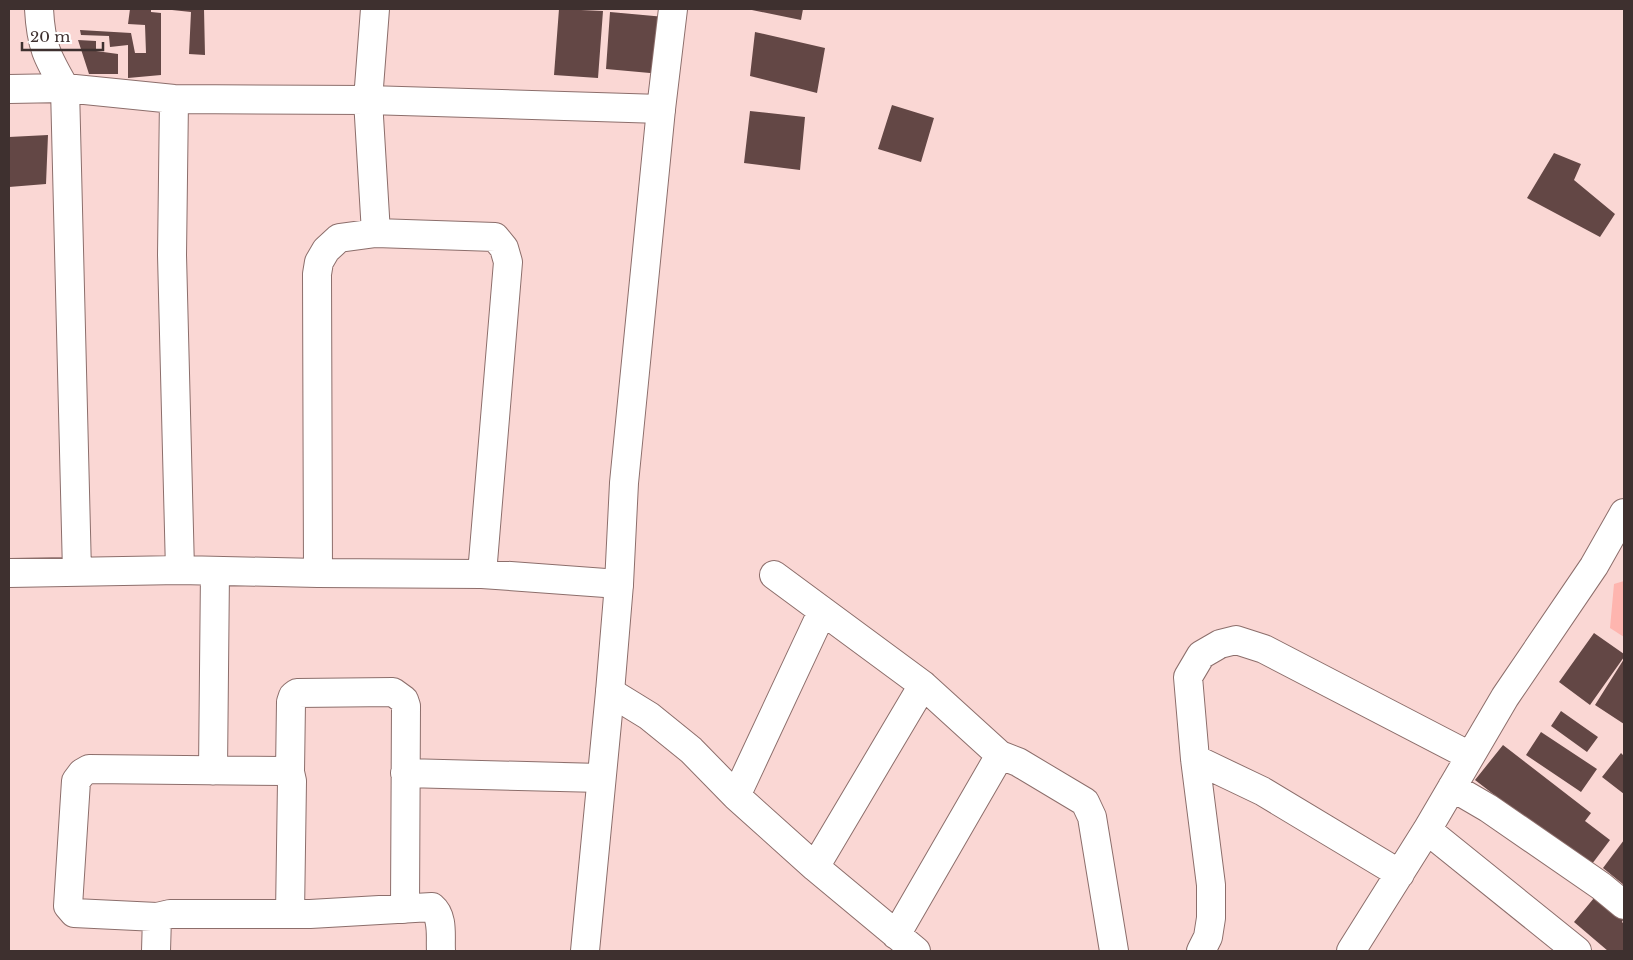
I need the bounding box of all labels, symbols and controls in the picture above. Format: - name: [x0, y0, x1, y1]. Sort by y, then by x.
- scale bar: [22, 20, 104, 52]
- text: 20 m: [30, 27, 70, 46]

